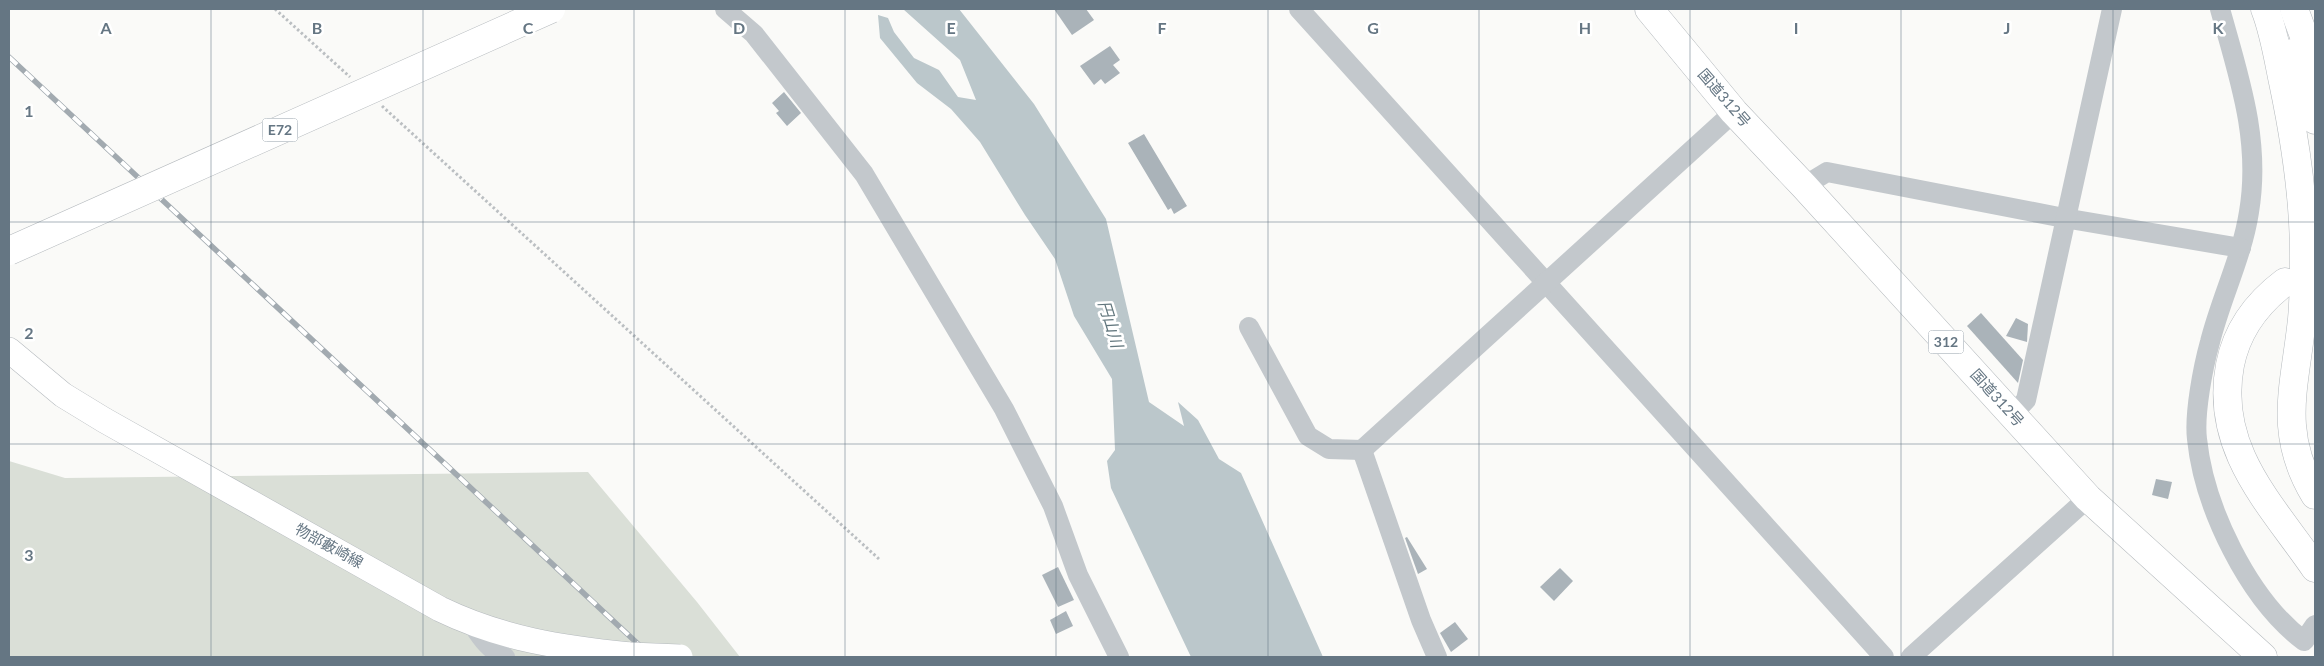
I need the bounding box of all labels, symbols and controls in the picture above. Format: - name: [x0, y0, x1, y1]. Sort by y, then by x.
- text: A: [99, 18, 112, 37]
- text: B: [312, 18, 322, 37]
- text: C: [523, 18, 534, 37]
- text: D: [733, 18, 745, 37]
- text: E: [946, 18, 956, 37]
- text: F: [1157, 18, 1167, 37]
- text: G: [1367, 18, 1379, 37]
- text: H: [1579, 18, 1591, 37]
- text: I: [1794, 18, 1798, 37]
- text: J: [2004, 18, 2010, 37]
- text: K: [2213, 18, 2225, 37]
- street label: 国道312号: [1695, 65, 1755, 130]
- text: 1: [24, 101, 34, 120]
- road number: E72: [262, 118, 298, 142]
- water label: 円山川: [1095, 298, 1128, 351]
- text: 2: [24, 323, 34, 342]
- road number: 312: [1928, 331, 1964, 354]
- street label: 国道312号: [1967, 365, 2028, 430]
- street label: 物部藪崎線: [292, 519, 367, 571]
- text: 3: [24, 545, 34, 564]

